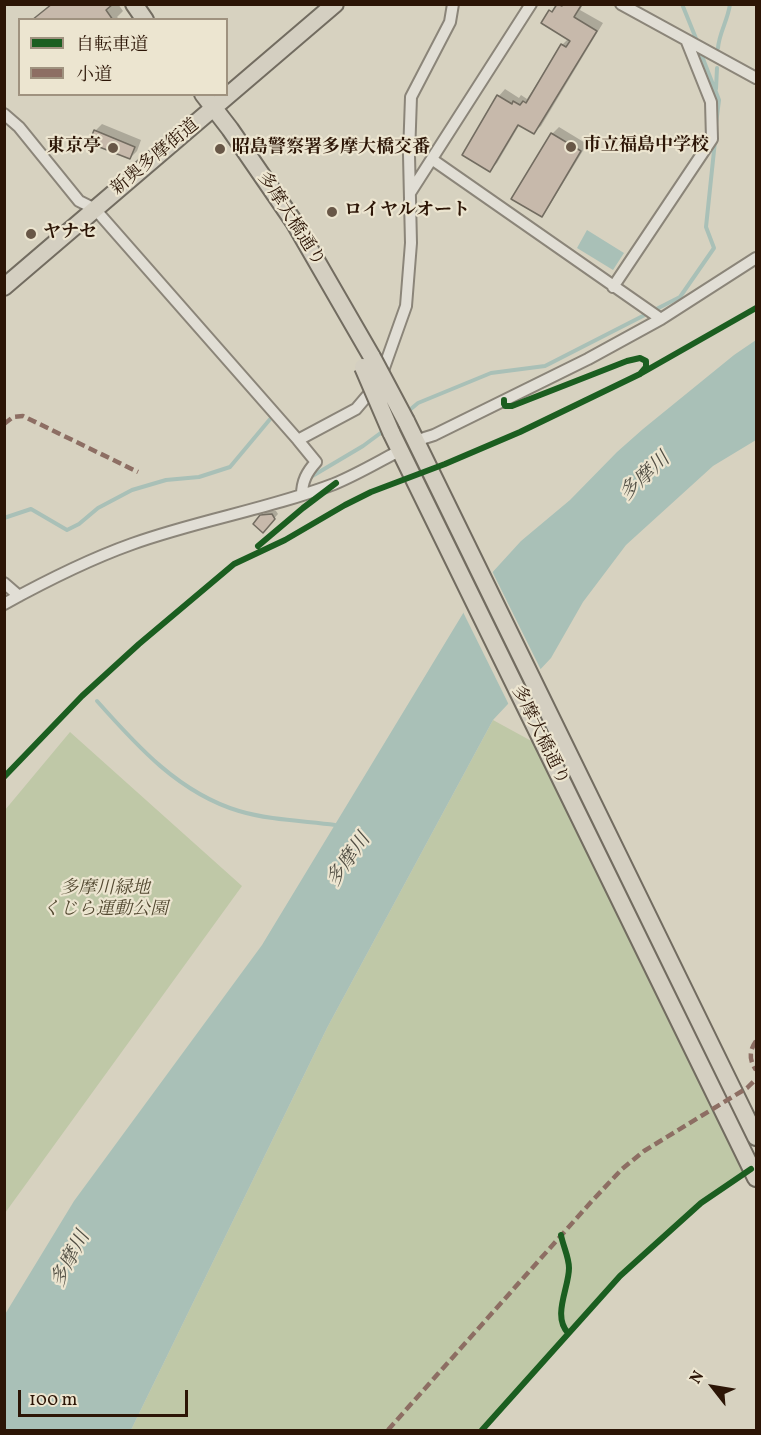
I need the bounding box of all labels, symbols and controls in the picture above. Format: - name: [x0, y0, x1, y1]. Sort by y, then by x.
- legend: [18, 18, 228, 96]
- text: 自転車道: [76, 33, 148, 58]
- text: 小道: [76, 63, 112, 88]
- street label: 新奥多摩街道: [108, 115, 204, 201]
- place label: 市立福島中学校: [583, 136, 709, 158]
- place label: 東京亭: [47, 137, 101, 159]
- place label: 昭島警察署多摩大橋交番: [232, 138, 430, 160]
- marker: 市立福島中学校: [564, 140, 578, 154]
- marker: 東京亭: [106, 141, 120, 155]
- marker: 昭島警察署多摩大橋交番: [213, 142, 227, 156]
- street label: 多摩大橋通り: [252, 169, 328, 271]
- place label: ロイヤルオート: [344, 201, 470, 223]
- marker: ロイヤルオート: [325, 205, 339, 219]
- place label: ヤナセ: [43, 223, 97, 245]
- marker: ヤナセ: [24, 227, 38, 241]
- water label: 多摩川: [616, 449, 676, 507]
- street label: 多摩大橋通り: [506, 683, 572, 789]
- water label: 多摩川: [323, 830, 377, 892]
- park label: 多摩川緑地 くじら運動公園: [42, 879, 168, 922]
- water label: 多摩川: [47, 1228, 97, 1292]
- north arrow: [683, 1357, 743, 1417]
- text: N: [685, 1367, 710, 1388]
- scale bar: [21, 1378, 190, 1416]
- text: 100 m: [29, 1388, 78, 1413]

